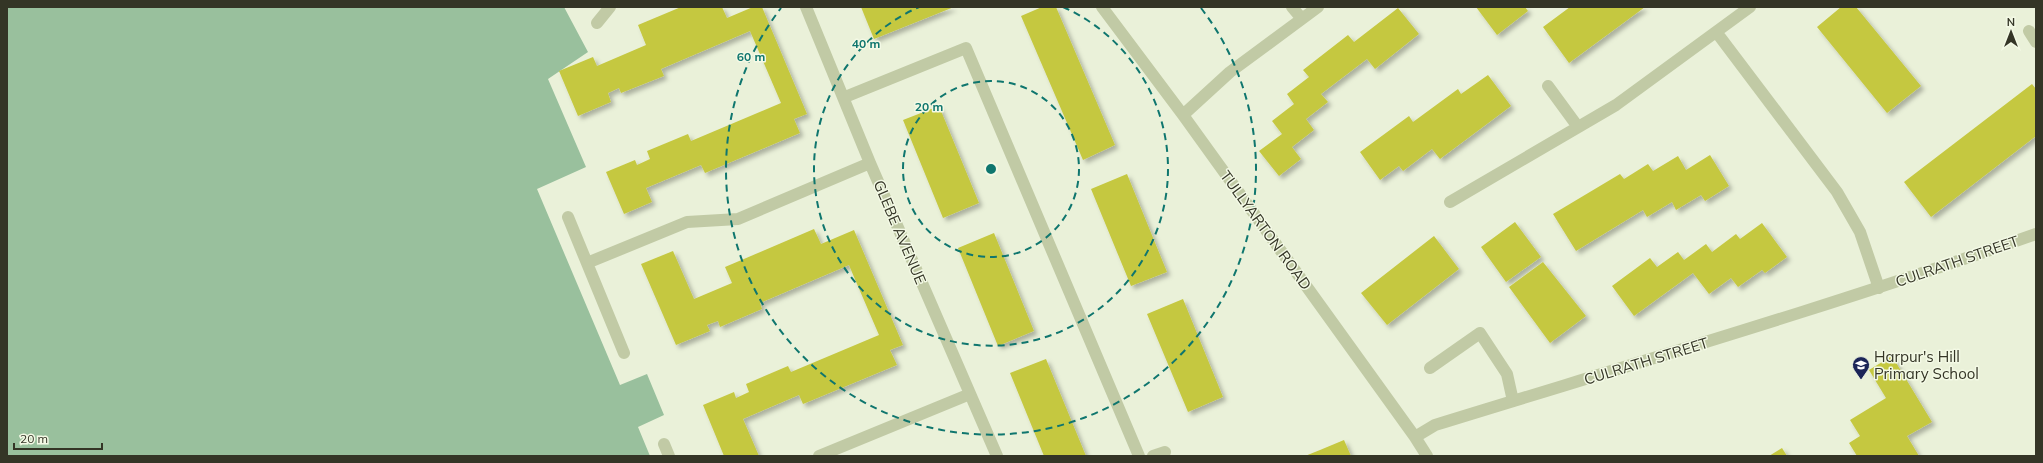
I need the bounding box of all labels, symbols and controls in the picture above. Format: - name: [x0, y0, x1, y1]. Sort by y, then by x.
- north arrow: [1991, 12, 2031, 52]
- text: N: [2007, 15, 2015, 29]
- text: 40 m: [852, 36, 880, 51]
- text: 60 m: [737, 49, 765, 64]
- text: 20 m: [915, 99, 943, 114]
- centre of rings: [984, 162, 998, 176]
- street label: TULLYARTON ROAD: [1216, 167, 1316, 293]
- street label: GLEBE AVENUE: [869, 177, 931, 287]
- street label: CULRATH STREET: [1893, 231, 2021, 291]
- street label: CULRATH STREET: [1582, 333, 1710, 389]
- place label: Harpur's Hill Primary School: [1874, 347, 1979, 383]
- school or university icon: Harpur's Hill Primary School: [1851, 355, 1871, 380]
- scale bar: [14, 425, 102, 451]
- text: 20 m: [20, 431, 48, 446]

